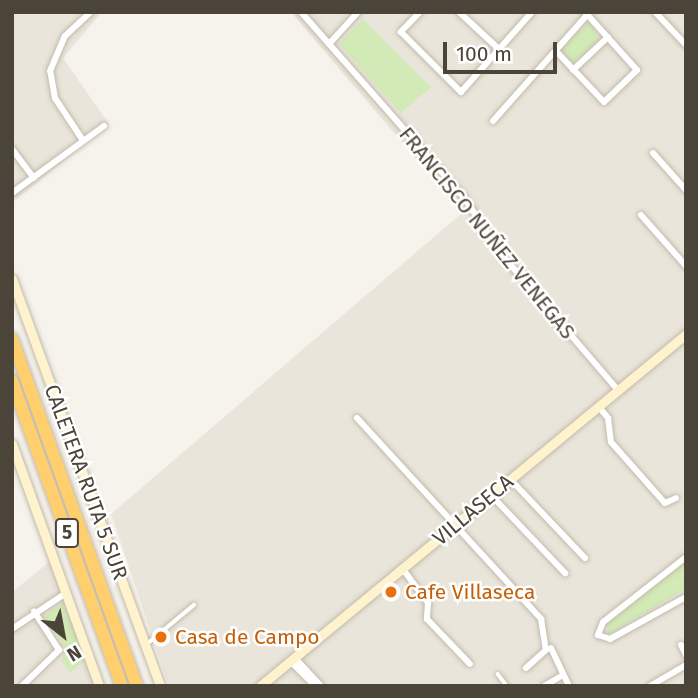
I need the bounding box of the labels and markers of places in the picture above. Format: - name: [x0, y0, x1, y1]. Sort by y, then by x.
- place label: Cafe Villaseca: [405, 579, 535, 605]
- marker: Cafe Villaseca: [383, 584, 399, 600]
- place label: Casa de Campo: [175, 624, 320, 650]
- marker: Casa de Campo: [153, 629, 169, 645]

